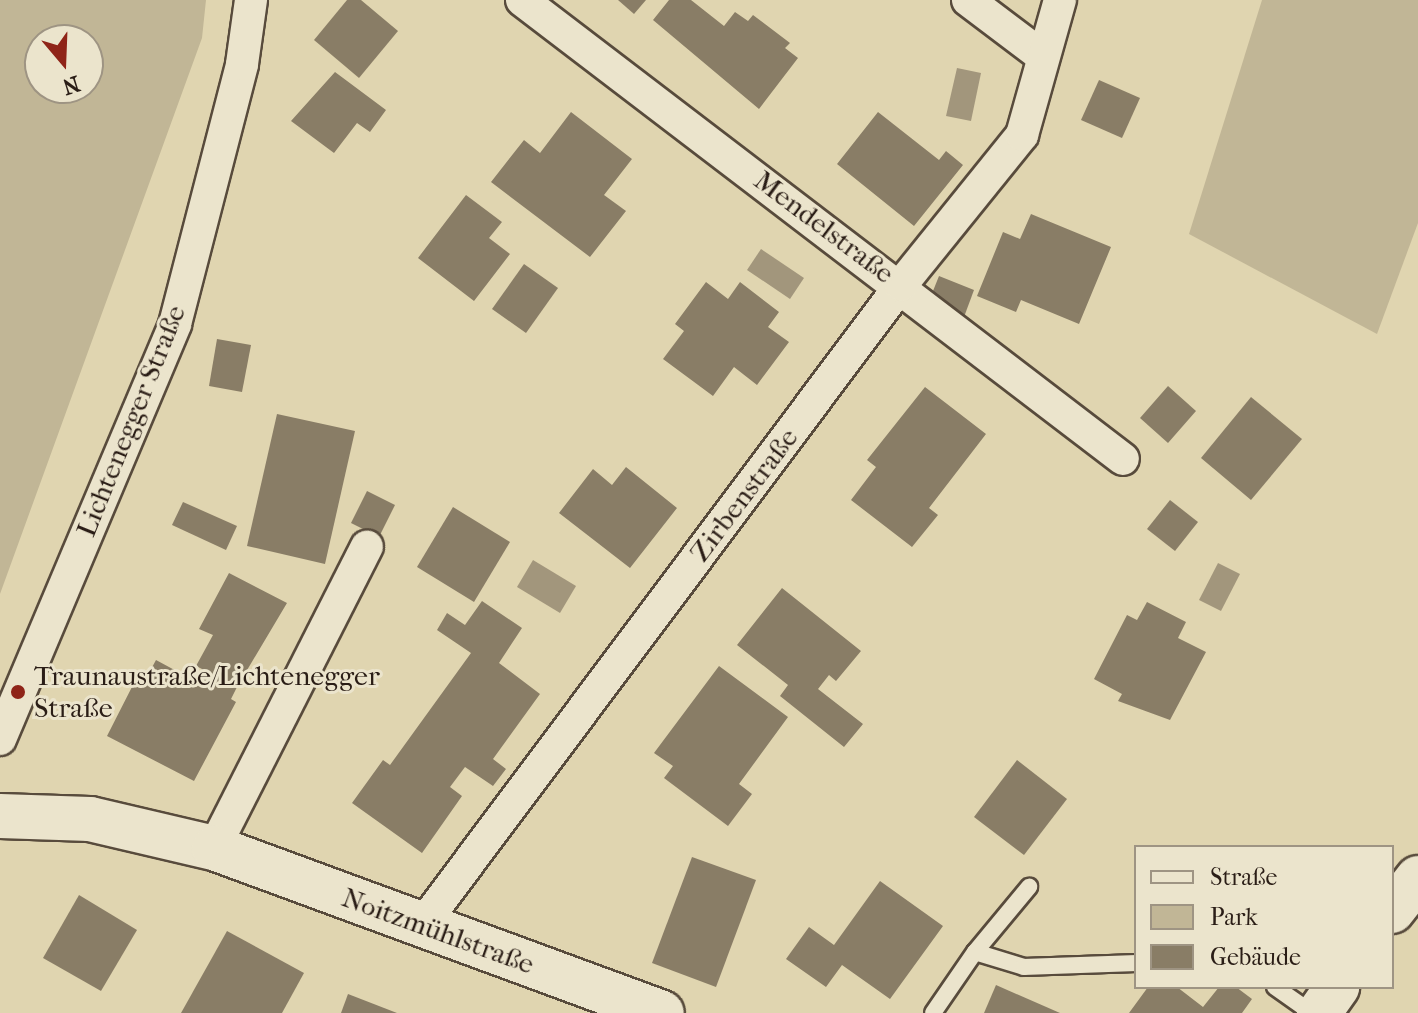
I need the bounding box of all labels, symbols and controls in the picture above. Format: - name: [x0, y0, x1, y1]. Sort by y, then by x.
- north arrow: [24, 24, 104, 104]
- text: N: [59, 70, 83, 100]
- street label: Mendelstraße: [747, 164, 901, 290]
- street label: Lichtenegger Straße: [69, 300, 193, 542]
- street label: Zirbenstraße: [683, 422, 805, 568]
- place label: Traunaustraße/Lichtenegger Straße: [34, 659, 380, 725]
- marker: Traunaustraße/Lichtenegger Straße: [9, 683, 27, 701]
- legend: [1134, 845, 1394, 989]
- text: Straße: [1210, 863, 1277, 891]
- street label: Noitzmühlstraße: [337, 881, 539, 981]
- text: Park: [1210, 903, 1258, 931]
- text: Gebäude: [1210, 943, 1301, 971]

